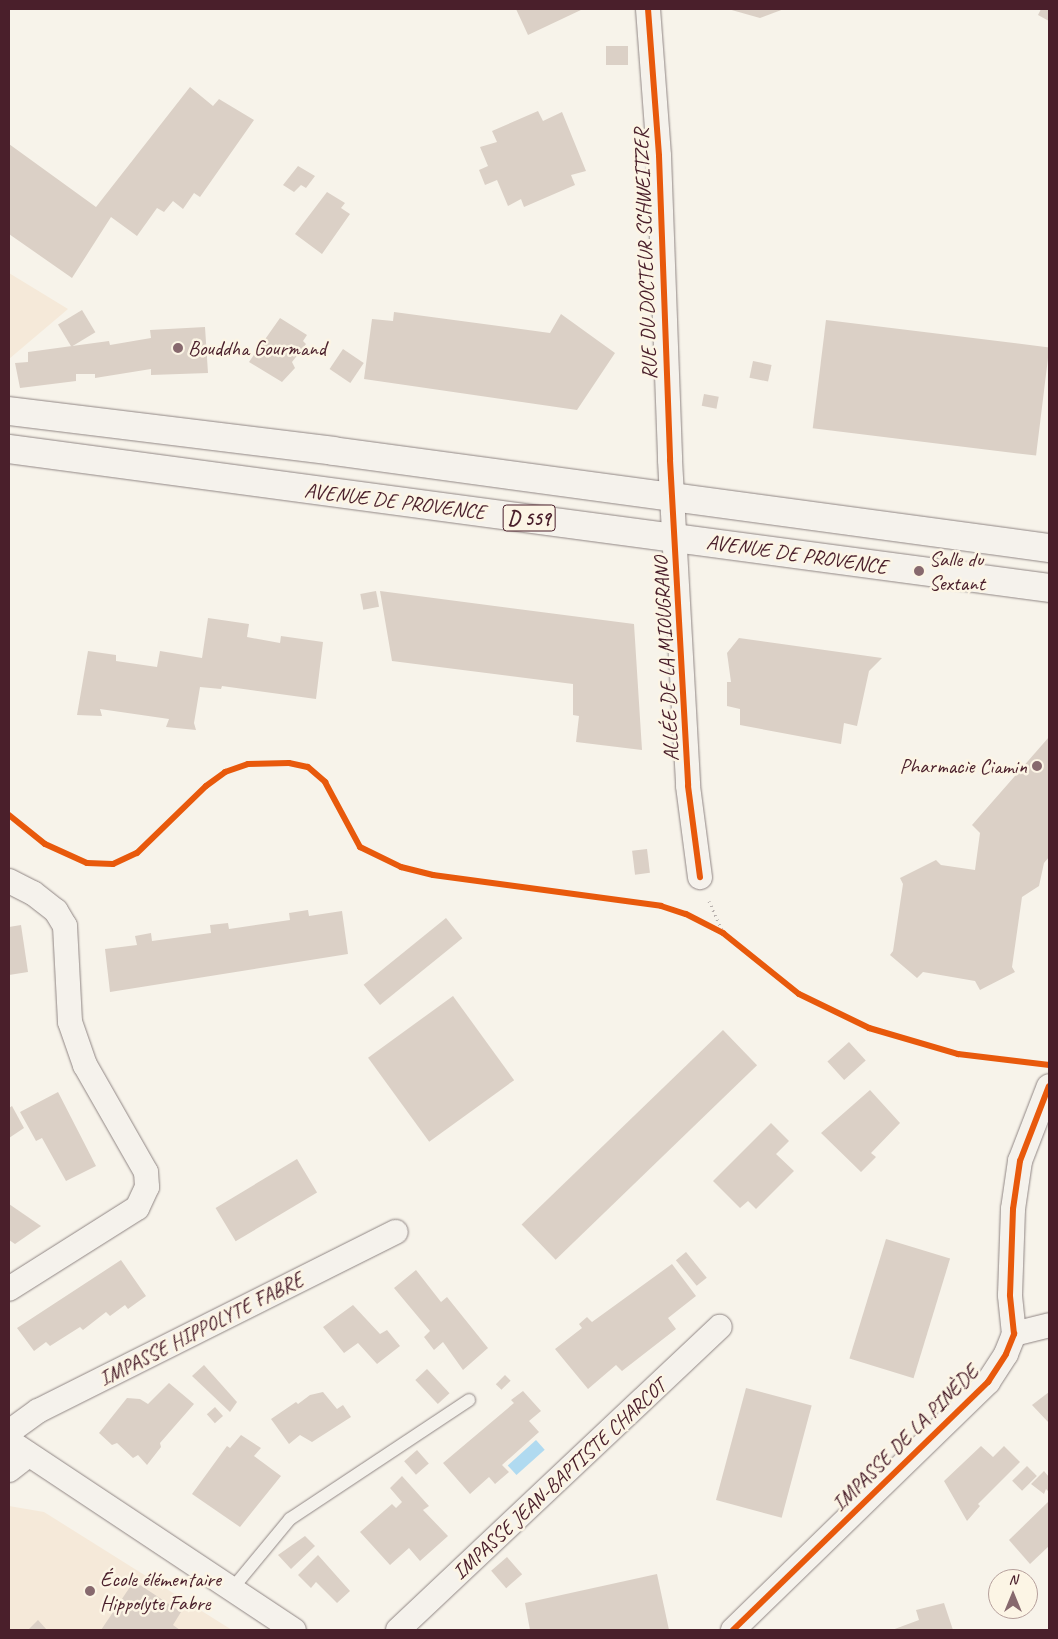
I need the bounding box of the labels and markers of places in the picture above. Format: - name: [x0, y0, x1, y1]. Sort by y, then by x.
- place label: Bouddha Gourmand: [188, 335, 326, 361]
- marker: Bouddha Gourmand: [172, 342, 184, 354]
- place label: Salle du Sextant: [929, 546, 985, 596]
- marker: Salle du Sextant: [913, 565, 925, 577]
- place label: Pharmacie Ciamin: [900, 753, 1027, 779]
- marker: Pharmacie Ciamin: [1031, 760, 1043, 772]
- place label: École élémentaire Hippolyte Fabre: [100, 1566, 221, 1616]
- marker: École élémentaire Hippolyte Fabre: [84, 1585, 96, 1597]

